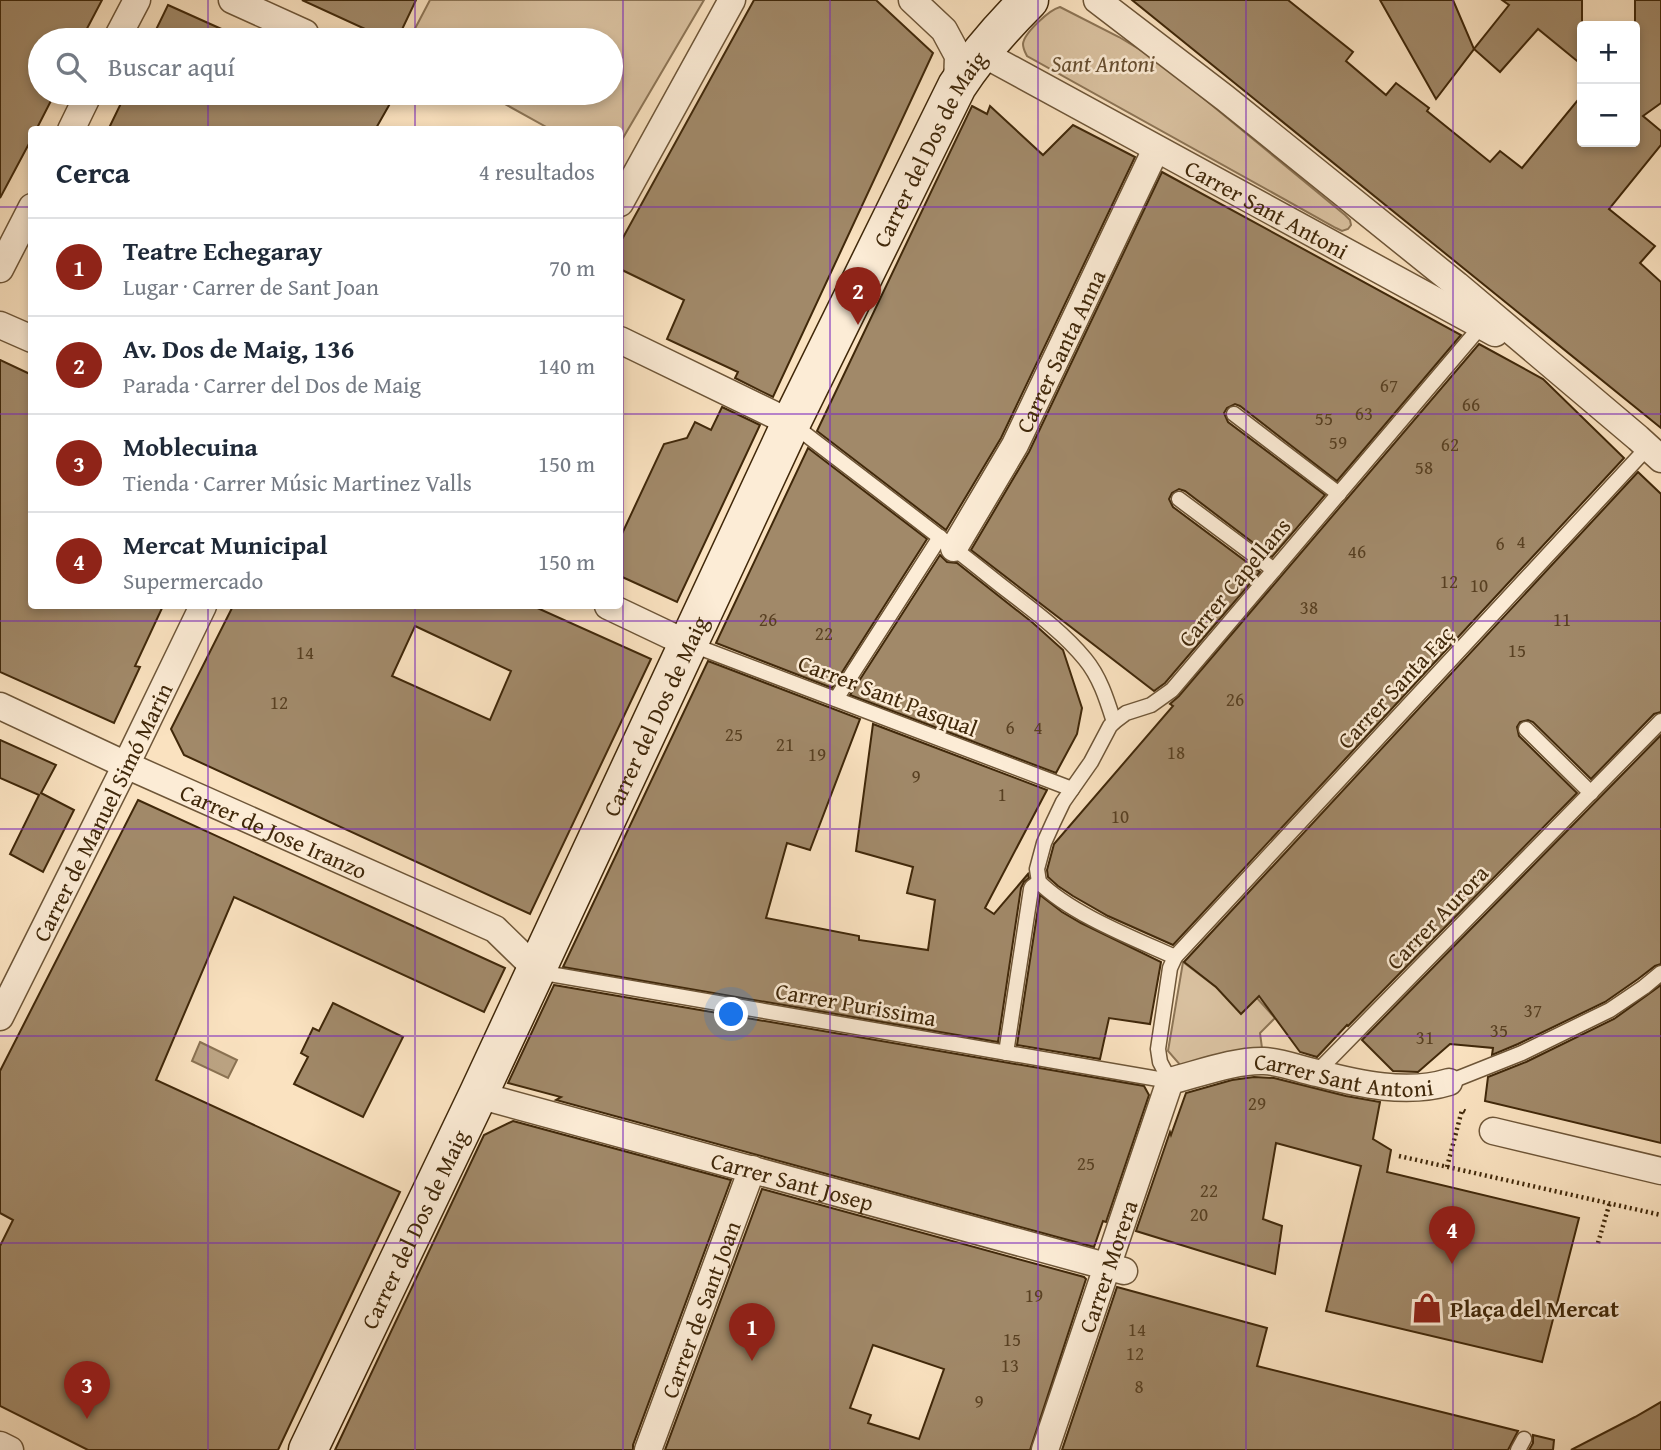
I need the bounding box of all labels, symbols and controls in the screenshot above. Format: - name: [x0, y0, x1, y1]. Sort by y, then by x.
- map controls: [1577, 21, 1640, 147]
- button: +: [1577, 21, 1640, 84]
- search box: [28, 28, 623, 105]
- street label: Carrer del Dos de Maig: [864, 43, 994, 252]
- text: Buscar aquí: [108, 47, 235, 86]
- park label: Sant Antoni: [1051, 47, 1155, 80]
- icon: search: [52, 48, 90, 86]
- button: −: [1577, 84, 1640, 147]
- text: Cerca: [56, 150, 130, 194]
- street label: Carrer Sant Antoni: [1179, 151, 1355, 267]
- text: 4 resultados: [479, 155, 595, 188]
- text: Teatre Echegaray: [123, 231, 322, 270]
- text: 1: [73, 251, 85, 284]
- text: 70 m: [549, 251, 595, 284]
- street label: Carrer Santa Anna: [1007, 264, 1113, 438]
- pin: 2: [835, 267, 881, 325]
- text: Lugar · Carrer de Sant Joan: [123, 270, 379, 303]
- text: Av. Dos de Maig, 136: [123, 329, 354, 368]
- text: 2: [73, 349, 85, 382]
- text: 140 m: [538, 349, 595, 382]
- text: Parada · Carrer del Dos de Maig: [123, 368, 421, 401]
- house number: 67: [1380, 371, 1398, 399]
- house number: 66: [1462, 390, 1480, 418]
- house number: 63: [1355, 399, 1373, 427]
- house number: 55: [1315, 404, 1333, 432]
- text: Moblecuina: [123, 427, 258, 466]
- house number: 59: [1329, 428, 1347, 456]
- house number: 62: [1441, 430, 1459, 458]
- text: 3: [73, 447, 85, 480]
- text: 150 m: [538, 447, 595, 480]
- house number: 58: [1415, 453, 1433, 481]
- text: Tienda · Carrer Músic Martinez Valls: [123, 466, 472, 499]
- street label: Carrer Capellans: [1170, 510, 1298, 654]
- text: Mercat Municipal: [123, 525, 328, 564]
- house number: 4: [1516, 527, 1526, 555]
- house number: 6: [1495, 529, 1505, 557]
- house number: 46: [1348, 537, 1366, 565]
- text: 4: [73, 545, 85, 578]
- text: 150 m: [538, 545, 595, 578]
- text: Supermercado: [123, 564, 263, 597]
- house number: 12: [1440, 567, 1458, 595]
- house number: 10: [1470, 571, 1488, 599]
- house number: 38: [1300, 593, 1318, 621]
- house number: 26: [759, 605, 777, 633]
- house number: 11: [1553, 605, 1571, 633]
- street label: Carrer del Dos de Maig: [594, 610, 716, 821]
- street label: Carrer Santa Faç: [1329, 618, 1461, 756]
- house number: 22: [815, 619, 833, 647]
- house number: 15: [1508, 636, 1526, 664]
- house number: 14: [296, 638, 314, 666]
- street label: Carrer Sant Pasqual: [794, 646, 982, 744]
- street label: Carrer de Manuel Simó Marin: [24, 677, 180, 947]
- house number: 26: [1226, 685, 1244, 713]
- house number: 12: [270, 688, 288, 716]
- house number: 6: [1005, 713, 1015, 741]
- house number: 4: [1033, 713, 1043, 741]
- house number: 25: [725, 720, 743, 748]
- house number: 21: [776, 730, 794, 758]
- house number: 18: [1167, 738, 1185, 766]
- house number: 19: [808, 740, 826, 768]
- house number: 9: [911, 762, 921, 790]
- street label: Carrer de Jose Iranzo: [175, 775, 373, 887]
- house number: 1: [997, 780, 1007, 808]
- house number: 10: [1111, 802, 1129, 830]
- street label: Carrer Aurora: [1378, 857, 1496, 977]
- street label: Carrer Purissima: [773, 974, 939, 1034]
- house number: 37: [1524, 996, 1542, 1024]
- your location: [714, 997, 748, 1031]
- house number: 35: [1490, 1016, 1508, 1044]
- house number: 31: [1416, 1023, 1434, 1051]
- street label: Carrer Sant Antoni: [1254, 1044, 1435, 1104]
- house number: 29: [1248, 1089, 1266, 1117]
- street label: Carrer del Dos de Maig: [352, 1123, 476, 1334]
- street label: Carrer Sant Josep: [708, 1143, 877, 1219]
- house number: 25: [1077, 1149, 1095, 1177]
- house number: 22: [1200, 1176, 1218, 1204]
- street label: Carrer Morera: [1069, 1195, 1145, 1337]
- house number: 20: [1190, 1200, 1208, 1228]
- pin: 4: [1429, 1206, 1475, 1264]
- street label: Carrer de Sant Joan: [652, 1216, 748, 1403]
- house number: 19: [1025, 1281, 1043, 1309]
- shop icon: Plaça del Mercat: [1410, 1291, 1444, 1325]
- place label: Plaça del Mercat: [1450, 1292, 1619, 1325]
- pin: 1: [729, 1303, 775, 1361]
- house number: 14: [1128, 1315, 1146, 1343]
- house number: 15: [1003, 1325, 1021, 1353]
- house number: 12: [1126, 1339, 1144, 1367]
- house number: 13: [1001, 1351, 1019, 1379]
- pin: 3: [64, 1361, 110, 1419]
- house number: 8: [1134, 1372, 1144, 1400]
- house number: 9: [974, 1387, 984, 1415]

